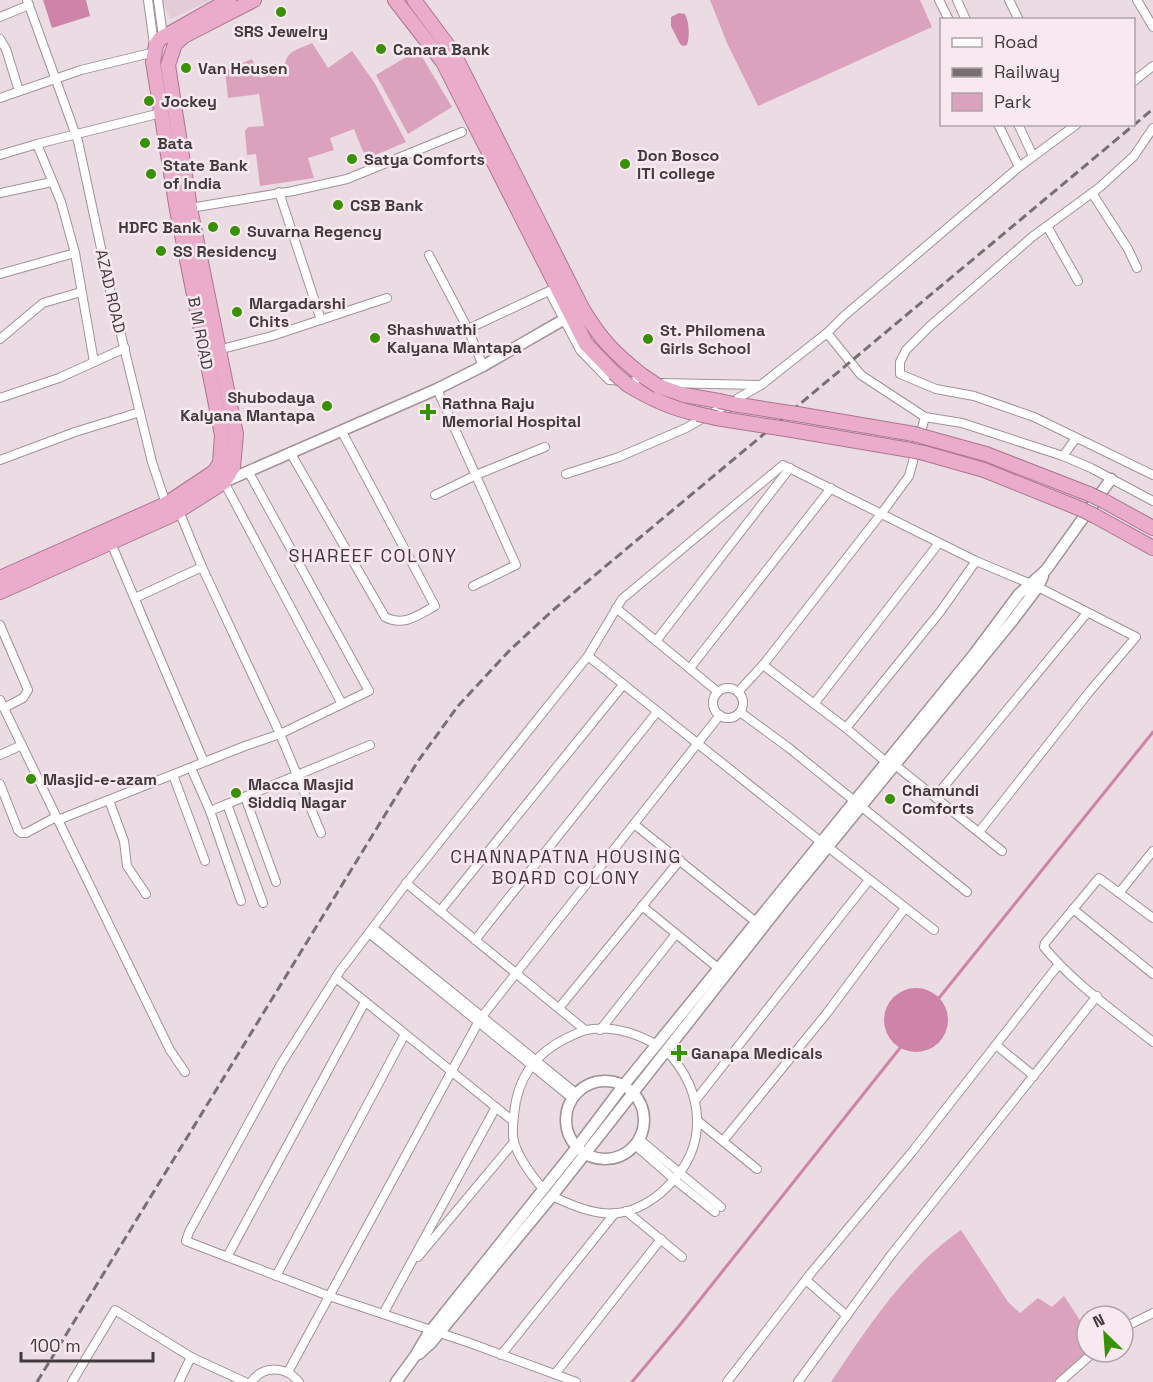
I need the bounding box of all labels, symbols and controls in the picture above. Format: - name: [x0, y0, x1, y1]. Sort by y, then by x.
- marker: SRS Jewelry: [274, 5, 288, 19]
- legend: [940, 18, 1135, 126]
- place label: SRS Jewelry: [234, 21, 328, 42]
- text: Road: [994, 30, 1038, 53]
- place label: Canara Bank: [393, 39, 490, 60]
- marker: Canara Bank: [374, 42, 388, 56]
- place label: Van Heusen: [198, 58, 288, 79]
- text: Railway: [994, 60, 1060, 83]
- marker: Van Heusen: [179, 61, 193, 75]
- text: Park: [994, 90, 1032, 113]
- place label: Jockey: [161, 91, 217, 112]
- marker: Jockey: [142, 94, 156, 108]
- place label: Bata: [157, 133, 193, 154]
- marker: Bata: [138, 136, 152, 150]
- place label: Don Bosco ITI college: [637, 145, 720, 184]
- place label: Satya Comforts: [364, 149, 485, 170]
- marker: Satya Comforts: [345, 152, 359, 166]
- place label: State Bank of India: [163, 155, 248, 194]
- marker: Don Bosco ITI college: [618, 157, 632, 171]
- marker: State Bank of India: [144, 167, 158, 181]
- place label: CSB Bank: [350, 195, 423, 216]
- marker: CSB Bank: [331, 198, 345, 212]
- place label: HDFC Bank: [118, 217, 201, 238]
- marker: HDFC Bank: [206, 220, 220, 234]
- place label: Suvarna Regency: [247, 221, 382, 242]
- marker: Suvarna Regency: [228, 224, 242, 238]
- place label: SS Residency: [173, 241, 277, 262]
- marker: SS Residency: [154, 244, 168, 258]
- street label: AZAD ROAD: [91, 247, 130, 335]
- place label: Margadarshi Chits: [249, 293, 346, 332]
- street label: B M ROAD: [183, 295, 218, 371]
- marker: Margadarshi Chits: [230, 305, 244, 319]
- place label: Shashwathi Kalyana Mantapa: [387, 319, 522, 358]
- place label: St. Philomena Girls School: [660, 320, 765, 359]
- marker: Shashwathi Kalyana Mantapa: [368, 331, 382, 345]
- marker: St. Philomena Girls School: [641, 332, 655, 346]
- place label: Shubodaya Kalyana Mantapa: [180, 387, 315, 426]
- place label: Rathna Raju Memorial Hospital: [442, 393, 581, 432]
- marker: Shubodaya Kalyana Mantapa: [320, 399, 334, 413]
- marker: Rathna Raju Memorial Hospital: [419, 403, 437, 421]
- district label: SHAREEF COLONY: [288, 544, 458, 567]
- place label: Masjid-e-azam: [43, 769, 157, 790]
- marker: Masjid-e-azam: [24, 772, 38, 786]
- place label: Macca Masjid Siddiq Nagar: [248, 774, 354, 813]
- place label: Chamundi Comforts: [902, 780, 979, 819]
- marker: Macca Masjid Siddiq Nagar: [229, 786, 243, 800]
- marker: Chamundi Comforts: [883, 792, 897, 806]
- district label: CHANNAPATNA HOUSING BOARD COLONY: [450, 845, 682, 889]
- place label: Ganapa Medicals: [691, 1043, 823, 1064]
- marker: Ganapa Medicals: [672, 1046, 686, 1060]
- north arrow: [1075, 1304, 1135, 1364]
- text: N: [1090, 1309, 1108, 1333]
- scale bar: [21, 1325, 153, 1363]
- text: 100 m: [30, 1334, 81, 1357]

